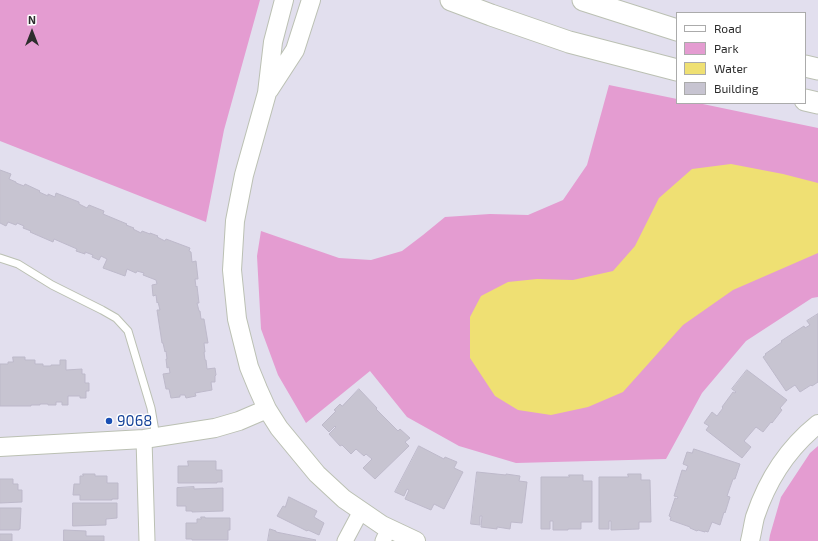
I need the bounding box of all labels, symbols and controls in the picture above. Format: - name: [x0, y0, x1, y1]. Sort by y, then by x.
- north arrow: [12, 12, 52, 52]
- legend: [676, 12, 806, 104]
- text: N: [28, 13, 36, 26]
- text: Road: [714, 21, 742, 35]
- text: Park: [714, 41, 739, 55]
- text: Water: [714, 61, 748, 75]
- text: Building: [714, 81, 758, 95]
- place label: 9068: [117, 412, 152, 430]
- marker: 9068: [104, 416, 114, 426]

